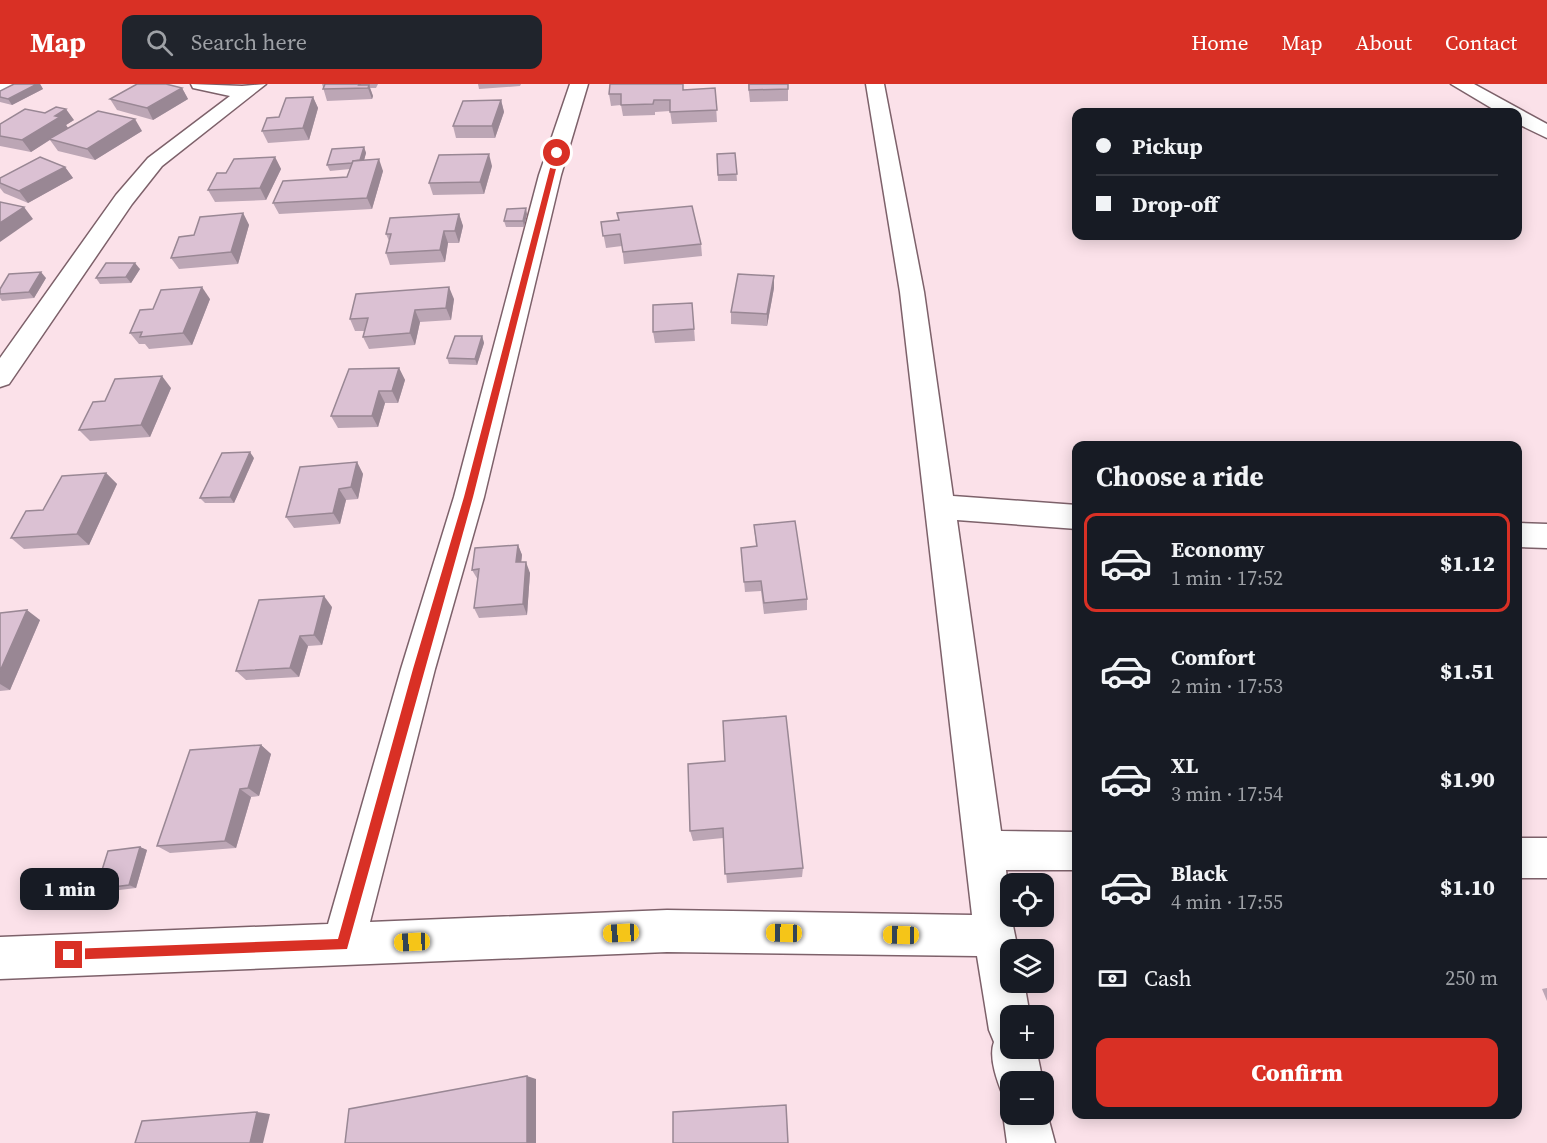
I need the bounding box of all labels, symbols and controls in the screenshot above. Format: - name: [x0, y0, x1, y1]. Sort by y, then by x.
- search box: [122, 15, 542, 69]
- text: Map: [30, 23, 86, 61]
- icon: search: [143, 26, 176, 59]
- text: Search here: [191, 27, 307, 57]
- text: Home: [1191, 28, 1249, 57]
- text: Map: [1282, 28, 1323, 57]
- text: About: [1356, 28, 1412, 57]
- text: Contact: [1445, 28, 1517, 57]
- text: Pickup: [1132, 131, 1203, 161]
- route start: [543, 139, 570, 166]
- text: Drop-off: [1132, 189, 1218, 219]
- text: Choose a ride: [1096, 458, 1264, 495]
- text: Economy: [1171, 534, 1265, 564]
- icon: car: [1099, 536, 1153, 590]
- text: $1.12: [1440, 548, 1495, 578]
- text: 1 min · 17:52: [1171, 564, 1283, 592]
- text: Comfort: [1171, 642, 1255, 672]
- icon: car: [1099, 644, 1153, 698]
- text: $1.51: [1440, 656, 1495, 686]
- text: 2 min · 17:53: [1171, 672, 1283, 700]
- text: XL: [1171, 750, 1198, 780]
- icon: car: [1099, 752, 1153, 806]
- text: $1.90: [1440, 764, 1495, 794]
- text: 3 min · 17:54: [1171, 780, 1283, 808]
- text: Black: [1171, 858, 1228, 888]
- icon: car: [1099, 860, 1153, 914]
- callout: 1 min: [20, 868, 118, 910]
- text: $1.10: [1440, 872, 1495, 902]
- map controls: [1000, 873, 1054, 1125]
- button: locate: [1000, 873, 1054, 927]
- text: 1 min: [43, 875, 96, 903]
- text: 4 min · 17:55: [1171, 888, 1283, 916]
- car: [603, 923, 639, 943]
- car: [766, 924, 802, 942]
- car: [883, 926, 919, 944]
- car: [394, 932, 430, 952]
- button: layers: [1000, 939, 1054, 993]
- route end: [55, 941, 82, 968]
- icon: cash: [1096, 962, 1129, 995]
- text: Cash: [1144, 963, 1192, 993]
- text: 250 m: [1445, 964, 1498, 992]
- button: +: [1000, 1005, 1054, 1059]
- button: Confirm: [1096, 1038, 1498, 1107]
- button: −: [1000, 1071, 1054, 1125]

